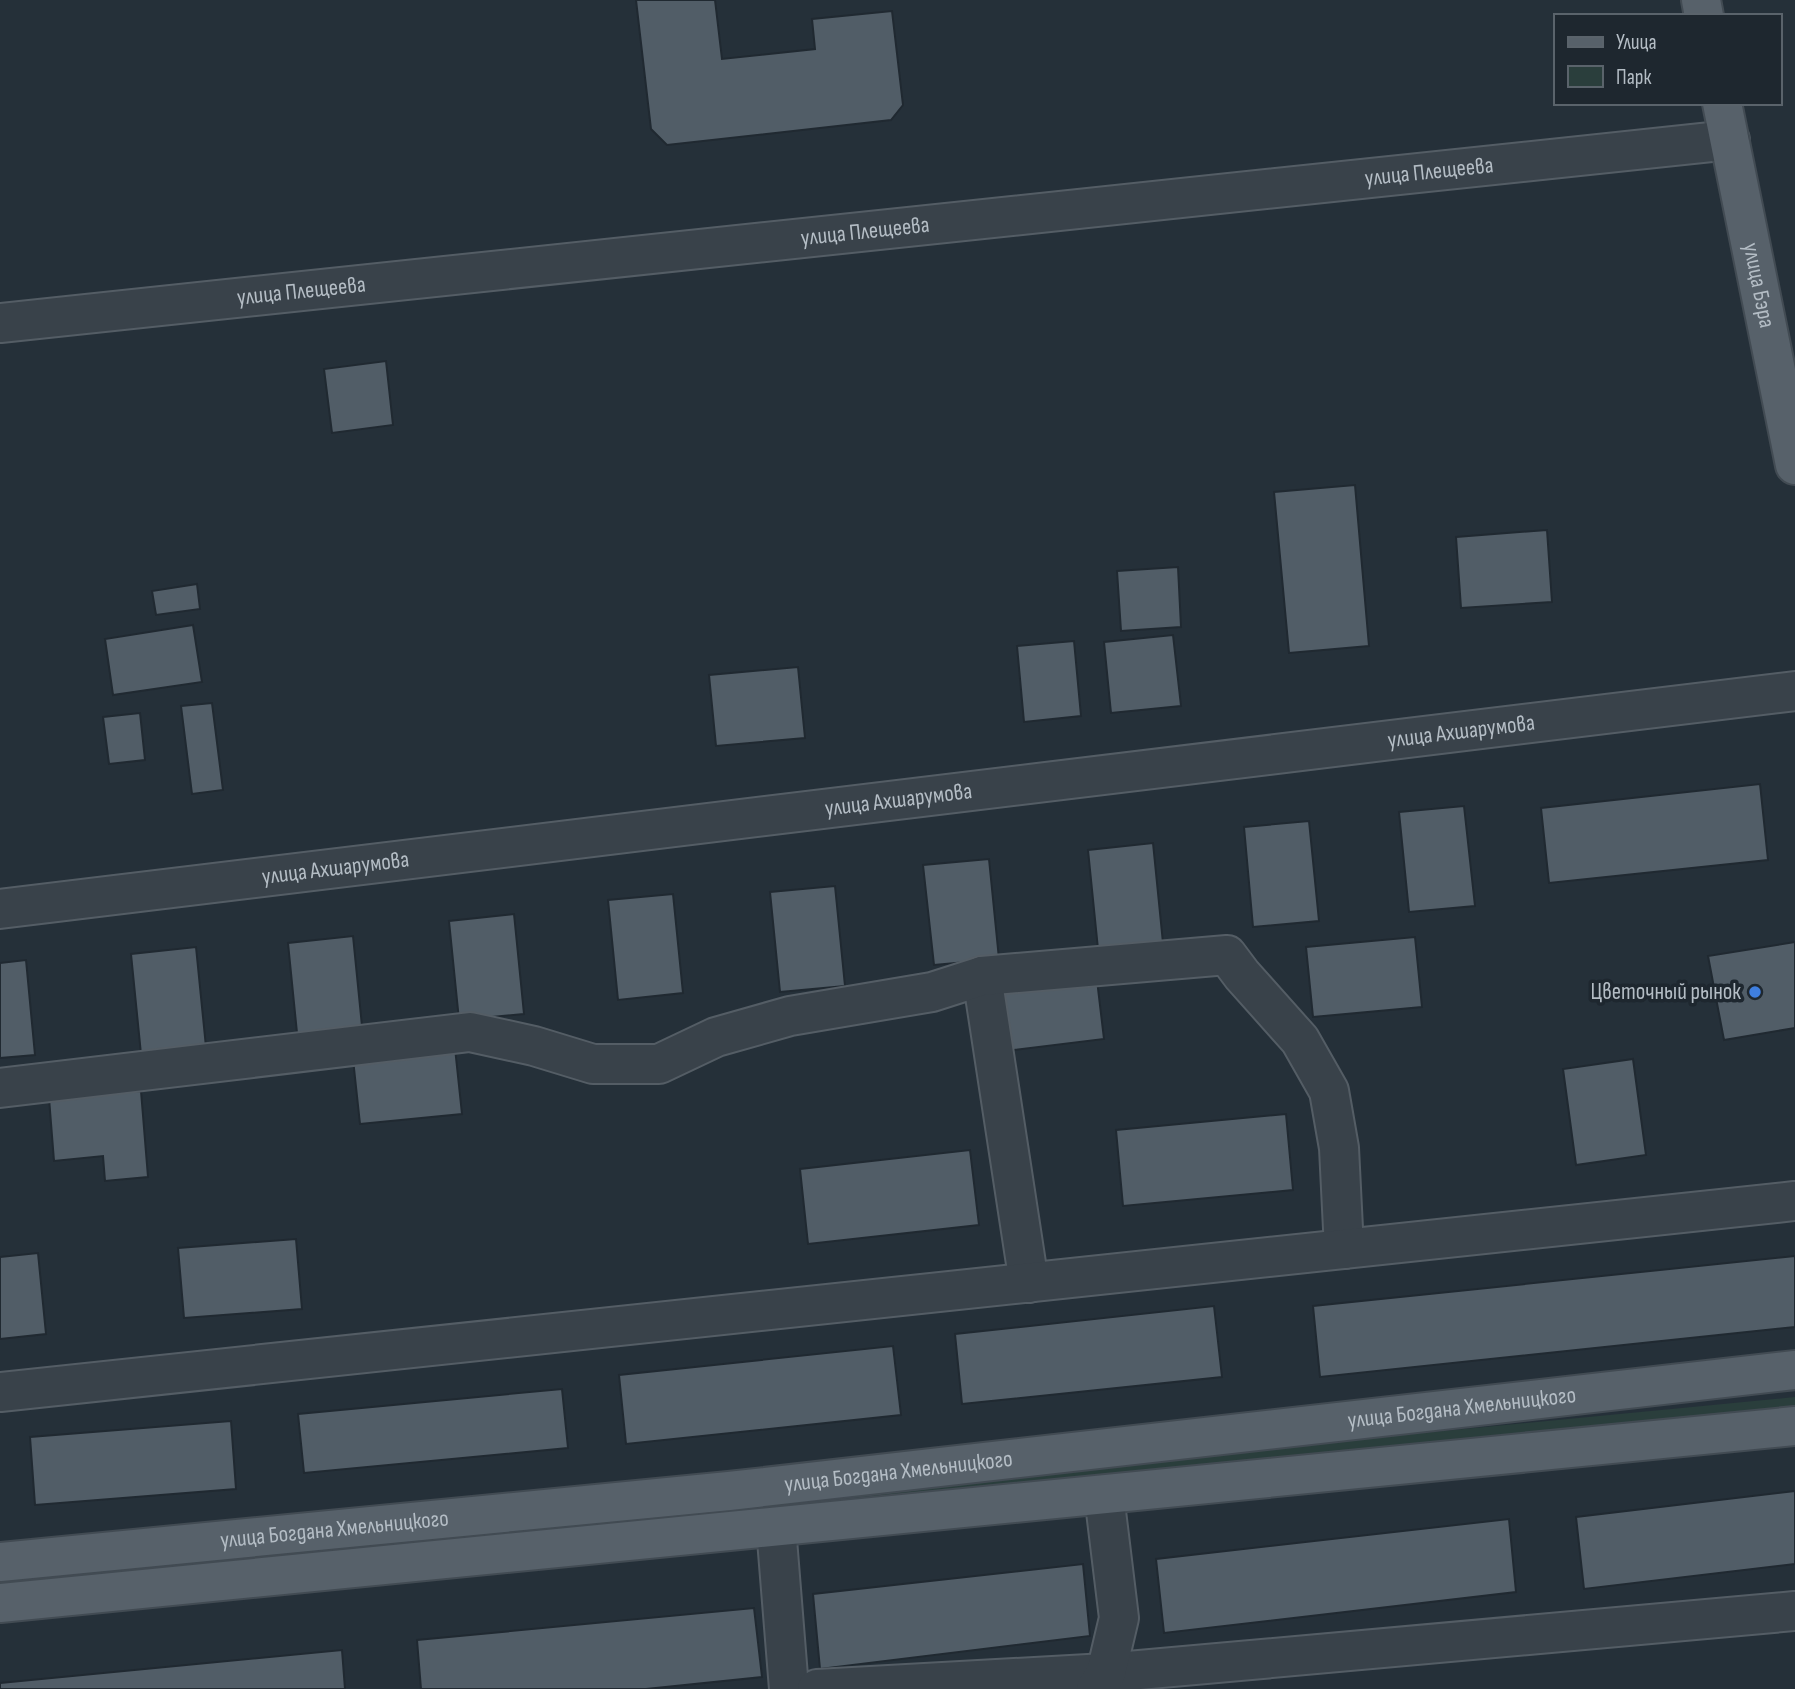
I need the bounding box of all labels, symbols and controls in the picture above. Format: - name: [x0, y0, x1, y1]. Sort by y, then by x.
- legend: [1554, 14, 1781, 105]
- text: Улица: [1616, 30, 1657, 55]
- text: Парк: [1616, 65, 1651, 90]
- street label: улица Плещеева: [1363, 151, 1495, 193]
- street label: улица Плещеева: [799, 211, 931, 252]
- street label: улица Бэра: [1737, 240, 1781, 330]
- street label: улица Плещеева: [236, 270, 367, 312]
- street label: улица Ахшарумова: [1386, 709, 1536, 754]
- street label: улица Ахшарумова: [823, 777, 974, 823]
- street label: улица Ахшарумова: [260, 845, 411, 891]
- place label: Цветочный рынок: [1591, 978, 1741, 1006]
- marker: Цветочный рынок: [1747, 984, 1763, 1000]
- street label: улица Богдана Хмельницкого: [1346, 1381, 1577, 1435]
- street label: улица Богдана Хмельницкого: [783, 1445, 1014, 1499]
- street label: улица Богдана Хмельницкого: [219, 1504, 450, 1554]

